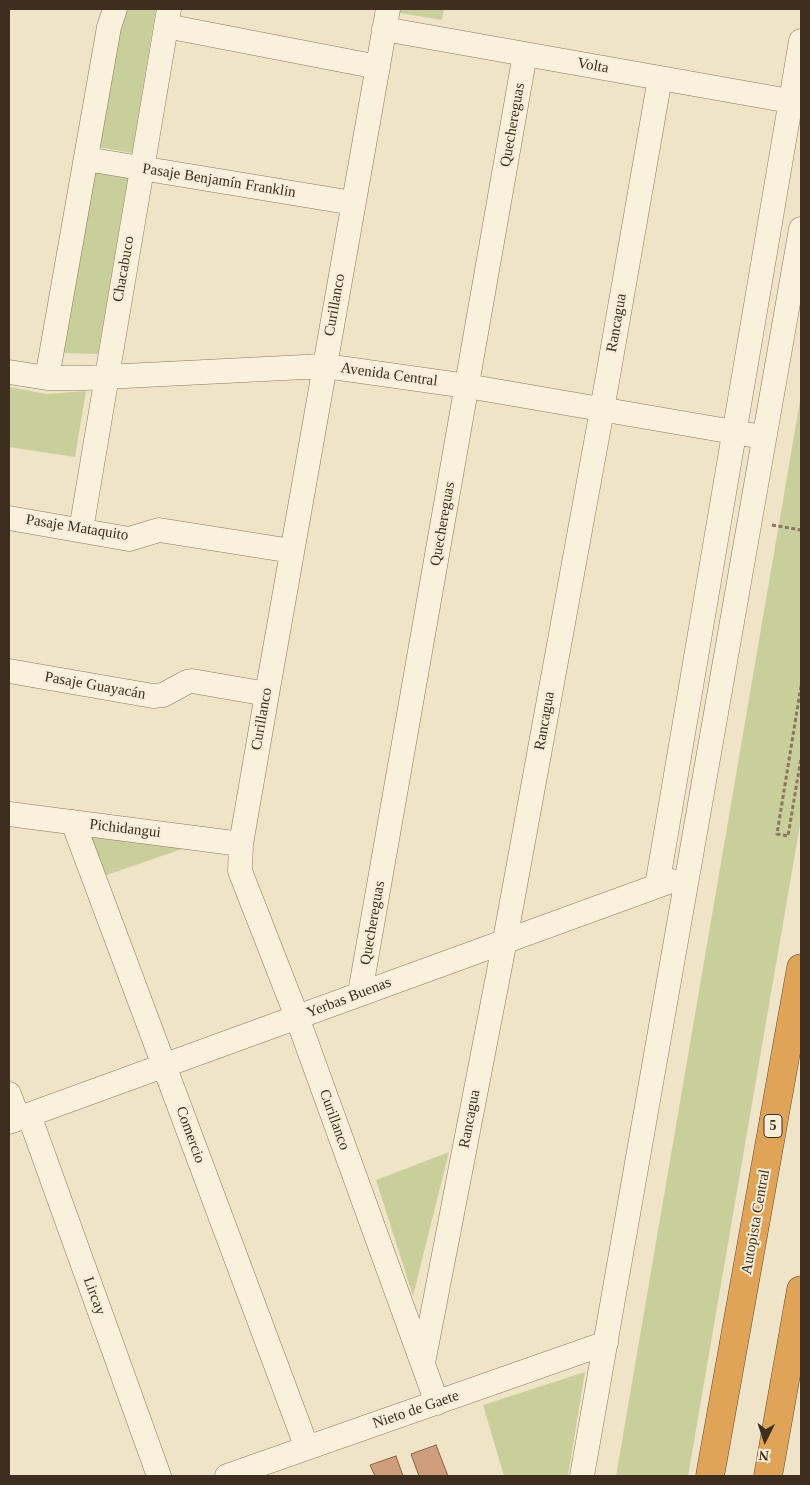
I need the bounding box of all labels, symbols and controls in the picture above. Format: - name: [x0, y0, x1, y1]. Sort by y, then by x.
- street label: Volta: [576, 54, 610, 78]
- street label: Quechereguas: [497, 82, 529, 168]
- street label: Pasaje Benjamín Franklin: [141, 160, 297, 202]
- street label: Chacabuco: [109, 235, 139, 303]
- street label: Curillanco: [321, 272, 349, 338]
- street label: Rancagua: [603, 292, 631, 354]
- street label: Avenida Central: [339, 359, 439, 391]
- street label: Quechereguas: [427, 481, 459, 567]
- street label: Pasaje Mataquito: [24, 511, 130, 545]
- street label: Pasaje Guayacán: [43, 668, 147, 704]
- street label: Curillanco: [248, 686, 276, 752]
- street label: Rancagua: [531, 690, 559, 752]
- street label: Pichidangui: [88, 816, 162, 842]
- street label: Quechereguas: [357, 880, 389, 966]
- street label: Yerbas Buenas: [304, 974, 394, 1022]
- street label: Curillanco: [315, 1087, 353, 1153]
- street label: Rancagua: [456, 1088, 484, 1150]
- street label: Comercio: [171, 1104, 209, 1166]
- road number: 5: [764, 1114, 782, 1138]
- street label: Autopista Central: [738, 1168, 774, 1276]
- street label: Lircay: [79, 1275, 109, 1317]
- street label: Nieto de Gaete: [371, 1387, 461, 1433]
- north arrow: [740, 1415, 790, 1465]
- text: N: [758, 1448, 769, 1463]

